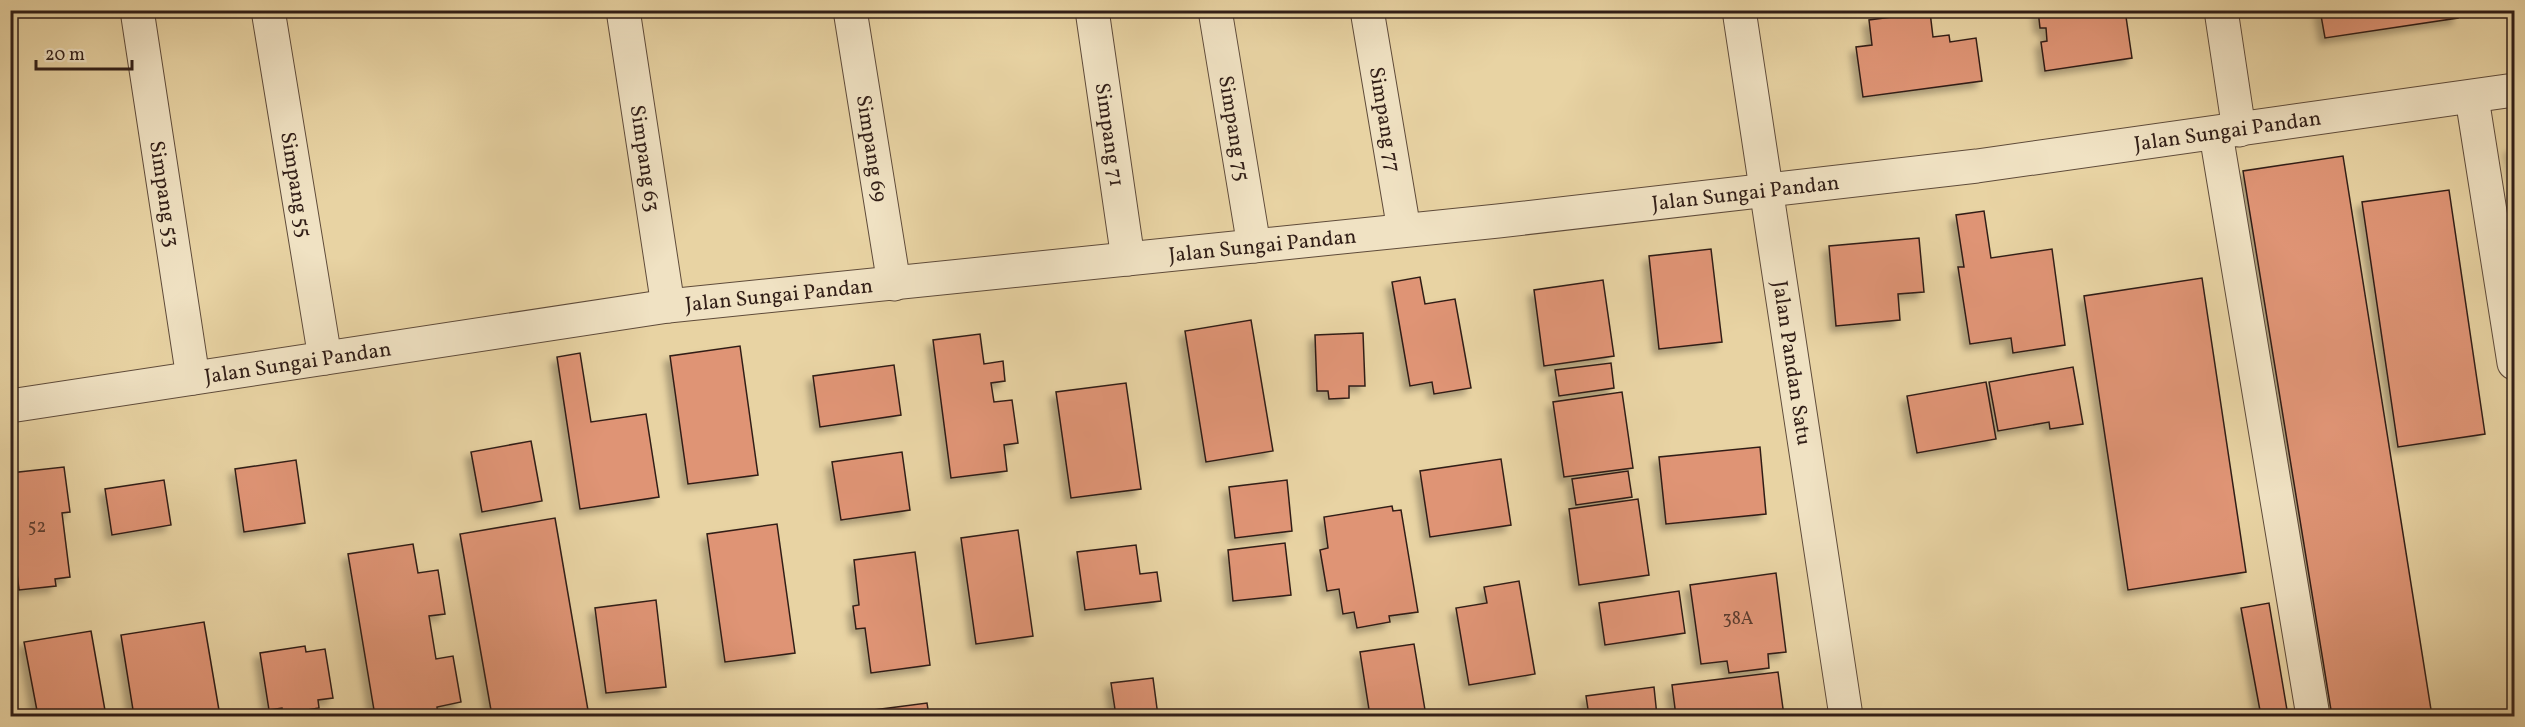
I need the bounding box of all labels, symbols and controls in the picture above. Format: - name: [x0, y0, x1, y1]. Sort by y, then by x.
- scale bar: [36, 33, 132, 71]
- text: 20 m: [45, 43, 85, 68]
- street label: Simpang 77: [1361, 65, 1407, 175]
- street label: Simpang 75: [1210, 74, 1256, 184]
- street label: Simpang 71: [1087, 81, 1130, 189]
- street label: Simpang 69: [848, 93, 894, 204]
- street label: Simpang 63: [622, 103, 666, 214]
- street label: Jalan Sungai Pandan: [2132, 104, 2323, 160]
- street label: Simpang 55: [272, 130, 318, 240]
- street label: Simpang 53: [141, 139, 186, 249]
- street label: Jalan Sungai Pandan: [1650, 169, 1841, 219]
- street label: Jalan Sungai Pandan: [1167, 223, 1358, 271]
- street label: Jalan Sungai Pandan: [684, 272, 874, 320]
- street label: Jalan Pandan Satu: [1764, 279, 1818, 448]
- street label: Jalan Sungai Pandan: [202, 335, 393, 392]
- house number: 52: [28, 515, 46, 540]
- house number: 38A: [1722, 607, 1754, 632]

